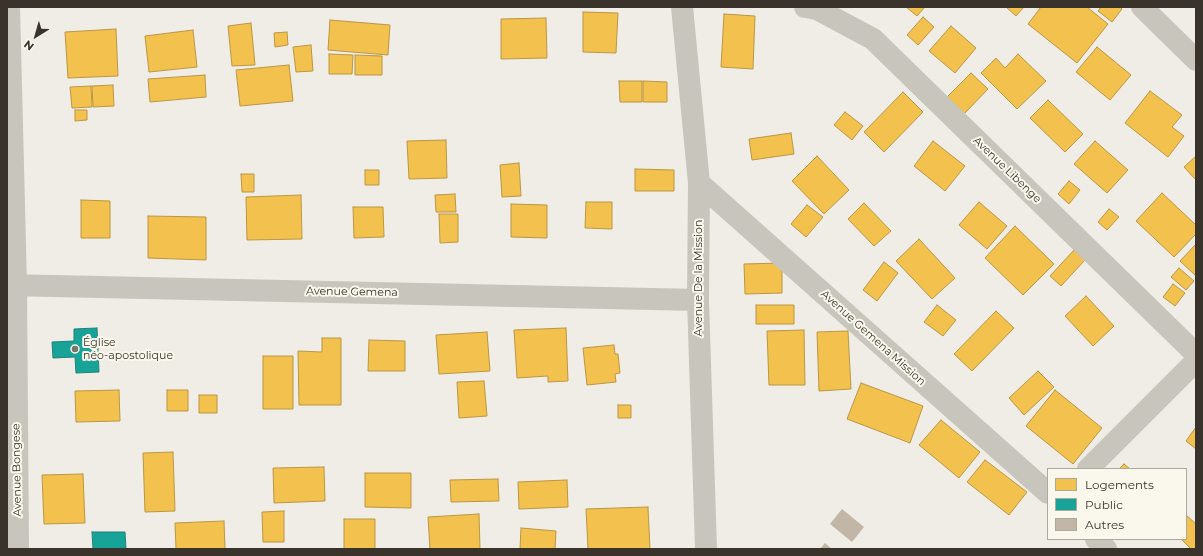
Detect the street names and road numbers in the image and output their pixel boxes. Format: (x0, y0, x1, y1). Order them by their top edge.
street label: Avenue Libenge (970, 134, 1044, 206)
street label: Avenue De la Mission (692, 220, 706, 336)
street label: Avenue Gemena (306, 285, 398, 299)
street label: Avenue Gemena Mission (818, 288, 928, 388)
street label: Avenue Bongese (10, 423, 24, 517)

